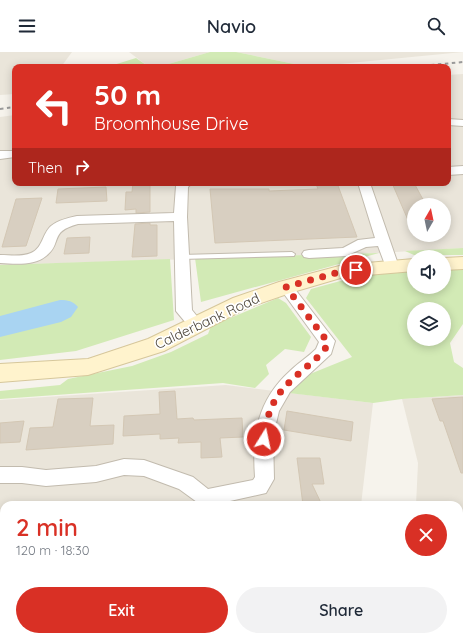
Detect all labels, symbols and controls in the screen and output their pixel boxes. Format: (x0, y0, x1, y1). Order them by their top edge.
icon: menu (16, 15, 38, 37)
text: Navio (207, 15, 256, 38)
icon: search (425, 15, 447, 37)
text: 50 m (94, 77, 161, 112)
icon: left (28, 80, 80, 132)
text: Broomhouse Drive (94, 112, 249, 135)
icon: right (71, 156, 93, 178)
text: Then (28, 158, 63, 177)
north arrow (407, 198, 451, 242)
map controls (407, 198, 451, 346)
button: sound (407, 250, 451, 294)
pin (339, 253, 373, 287)
icon: arrive (345, 259, 367, 281)
street label: Calderbank Road (152, 289, 262, 353)
button: layers (407, 302, 451, 346)
position arrow (243, 418, 285, 460)
text: 2 min (16, 512, 78, 542)
button: close (405, 514, 447, 556)
text: 120 m · 18:30 (16, 542, 90, 558)
button: Exit (16, 587, 228, 633)
button: Share (236, 587, 447, 633)

